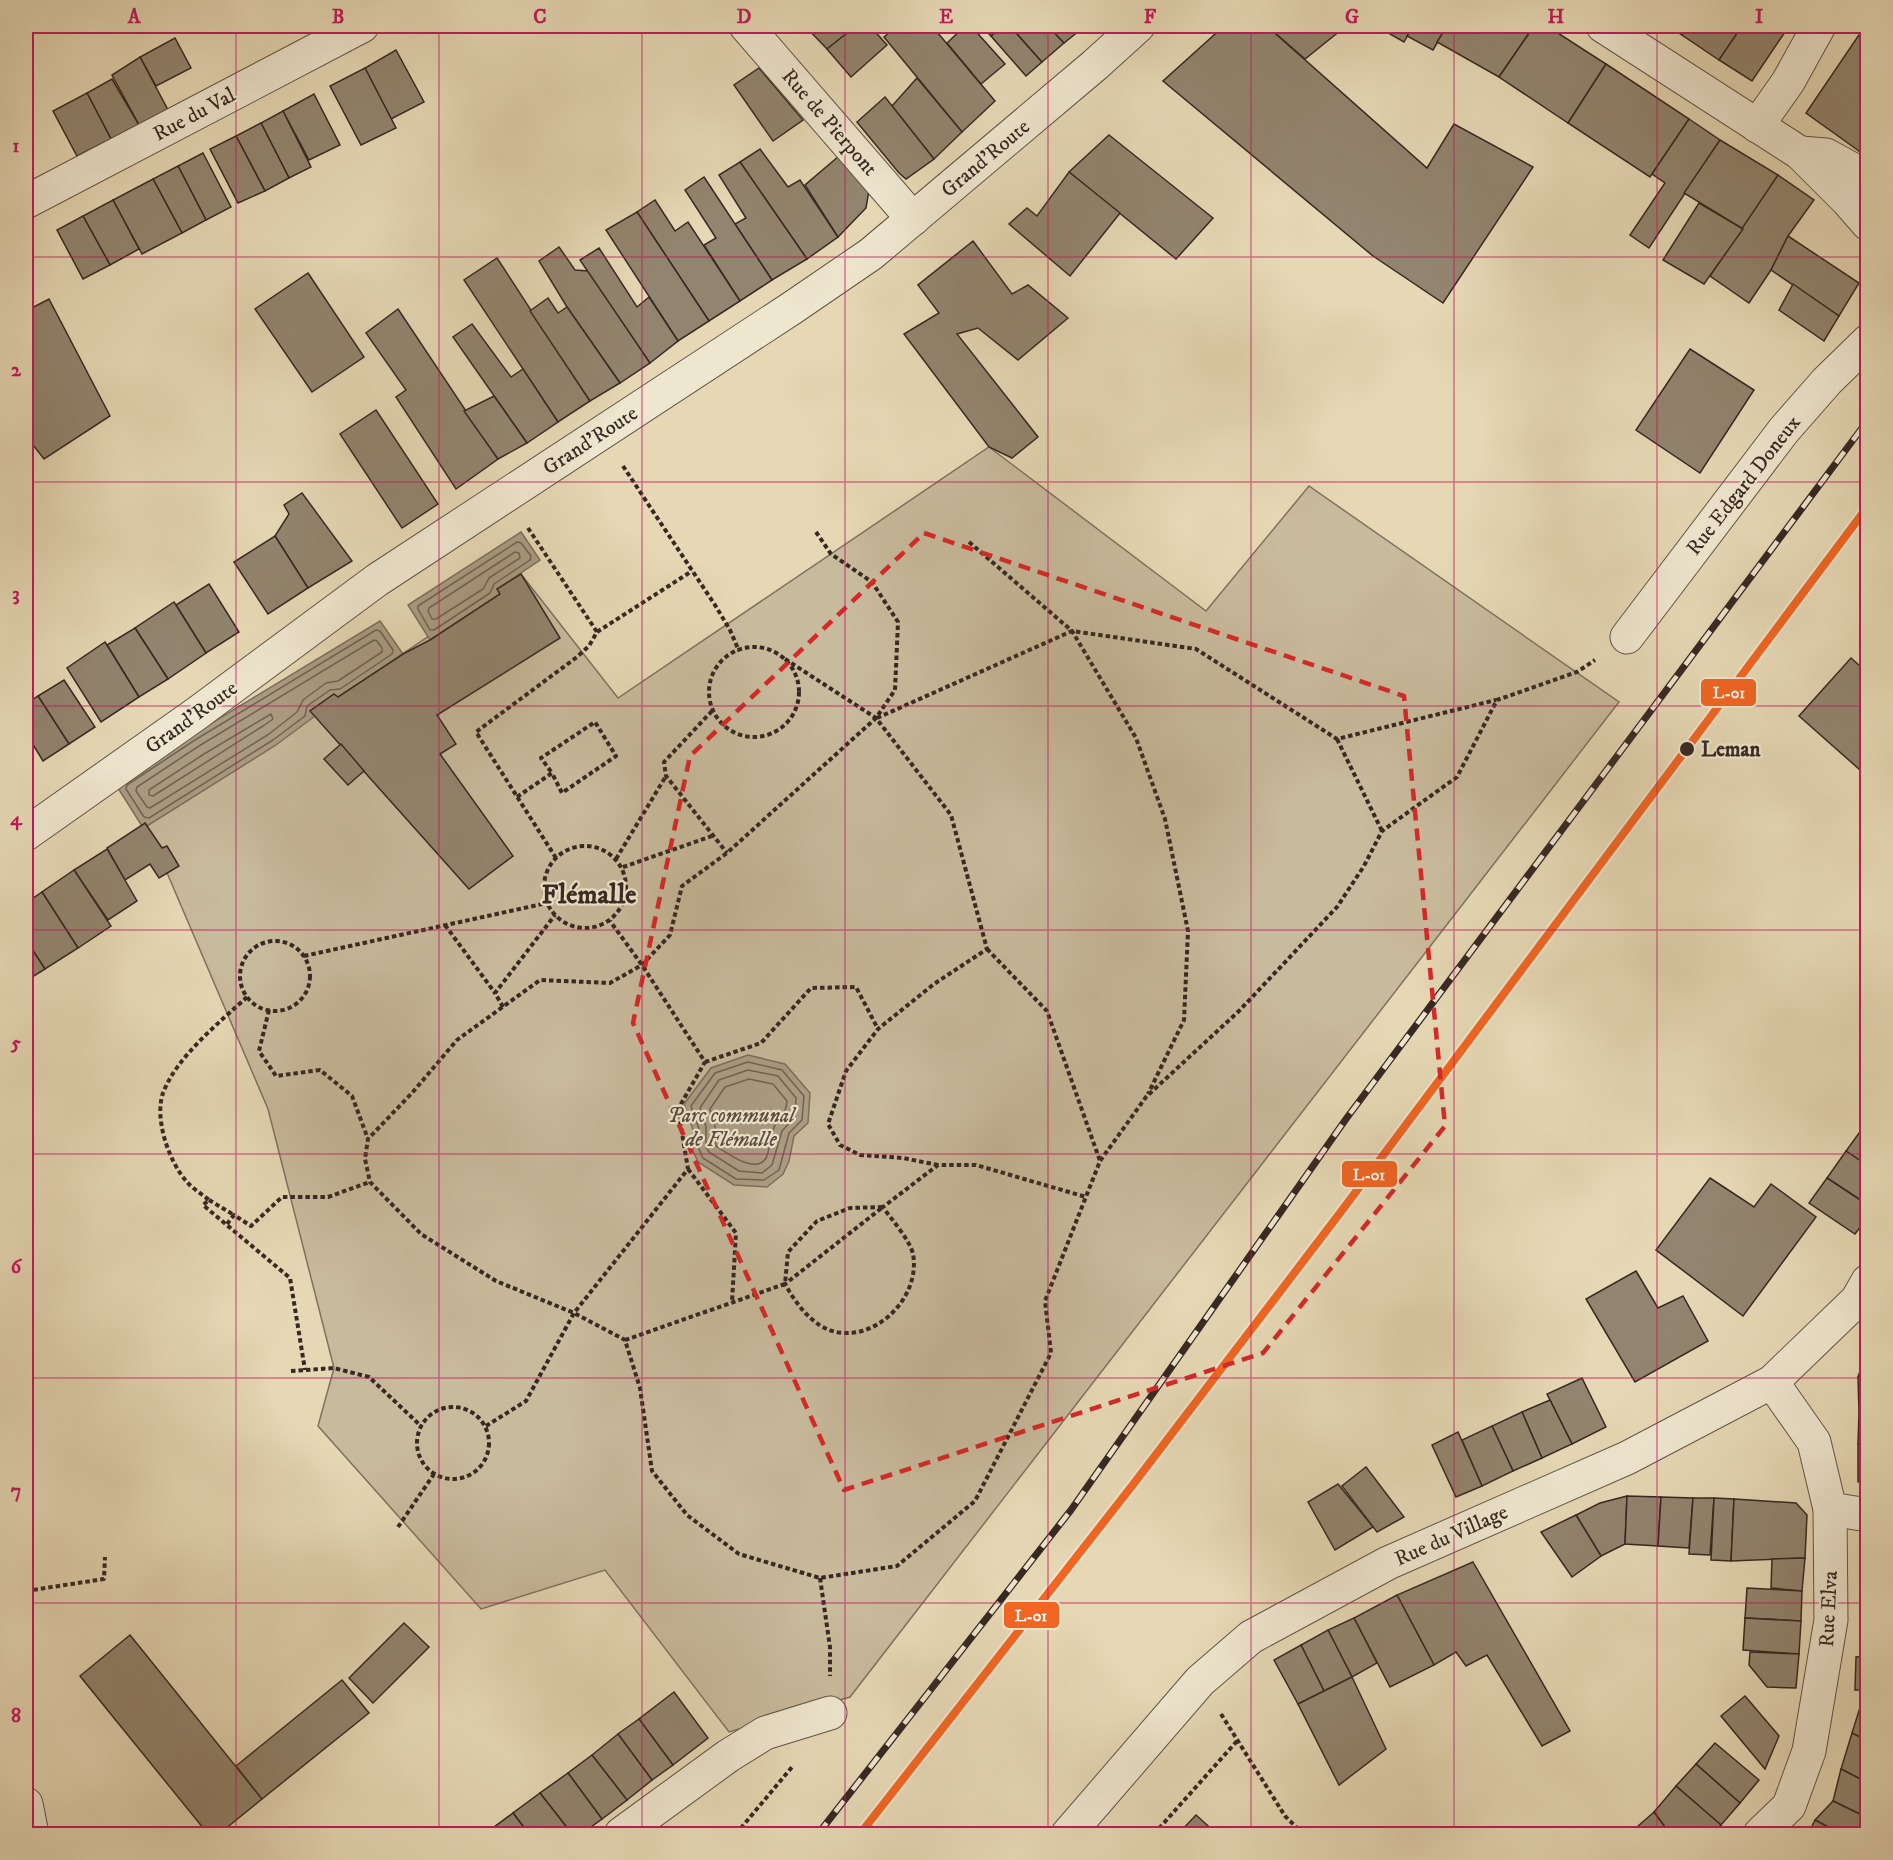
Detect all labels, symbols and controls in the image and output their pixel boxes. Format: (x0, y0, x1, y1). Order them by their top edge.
text: A (127, 5, 142, 30)
text: B (332, 5, 344, 30)
text: C (533, 5, 547, 30)
text: D (737, 5, 752, 30)
text: E (939, 5, 953, 30)
text: F (1144, 5, 1157, 30)
text: G (1345, 5, 1359, 30)
text: H (1548, 5, 1565, 30)
text: I (1755, 5, 1763, 30)
street label: Rue de Pierpont (776, 64, 883, 182)
street label: Rue du Val (149, 82, 241, 147)
street label: Grand'Route (936, 114, 1036, 203)
text: 1 (12, 134, 20, 159)
text: 2 (11, 358, 22, 383)
street label: Grand'Route (538, 400, 643, 481)
street label: Rue Edgard Doneux (1681, 410, 1806, 561)
text: 3 (12, 582, 20, 607)
street label: Grand'Route (140, 675, 243, 760)
line badge: L-01 (1700, 678, 1757, 707)
text: L-01 (1713, 683, 1745, 703)
place label: Leman (1701, 737, 1762, 763)
marker: Leman (1678, 740, 1696, 758)
text: 4 (10, 807, 23, 832)
district label: Flémalle (542, 878, 636, 912)
text: 5 (10, 1031, 21, 1056)
park label: Parc communal de Flémalle (667, 1103, 797, 1153)
line badge: L-01 (1341, 1160, 1398, 1188)
text: L-01 (1353, 1165, 1385, 1185)
text: 6 (11, 1255, 23, 1280)
text: 7 (11, 1479, 21, 1504)
street label: Rue du Village (1391, 1499, 1512, 1572)
street label: Rue Elva (1814, 1570, 1844, 1648)
line badge: L-01 (1003, 1601, 1060, 1629)
text: L-01 (1015, 1606, 1047, 1626)
text: 8 (11, 1704, 21, 1729)

